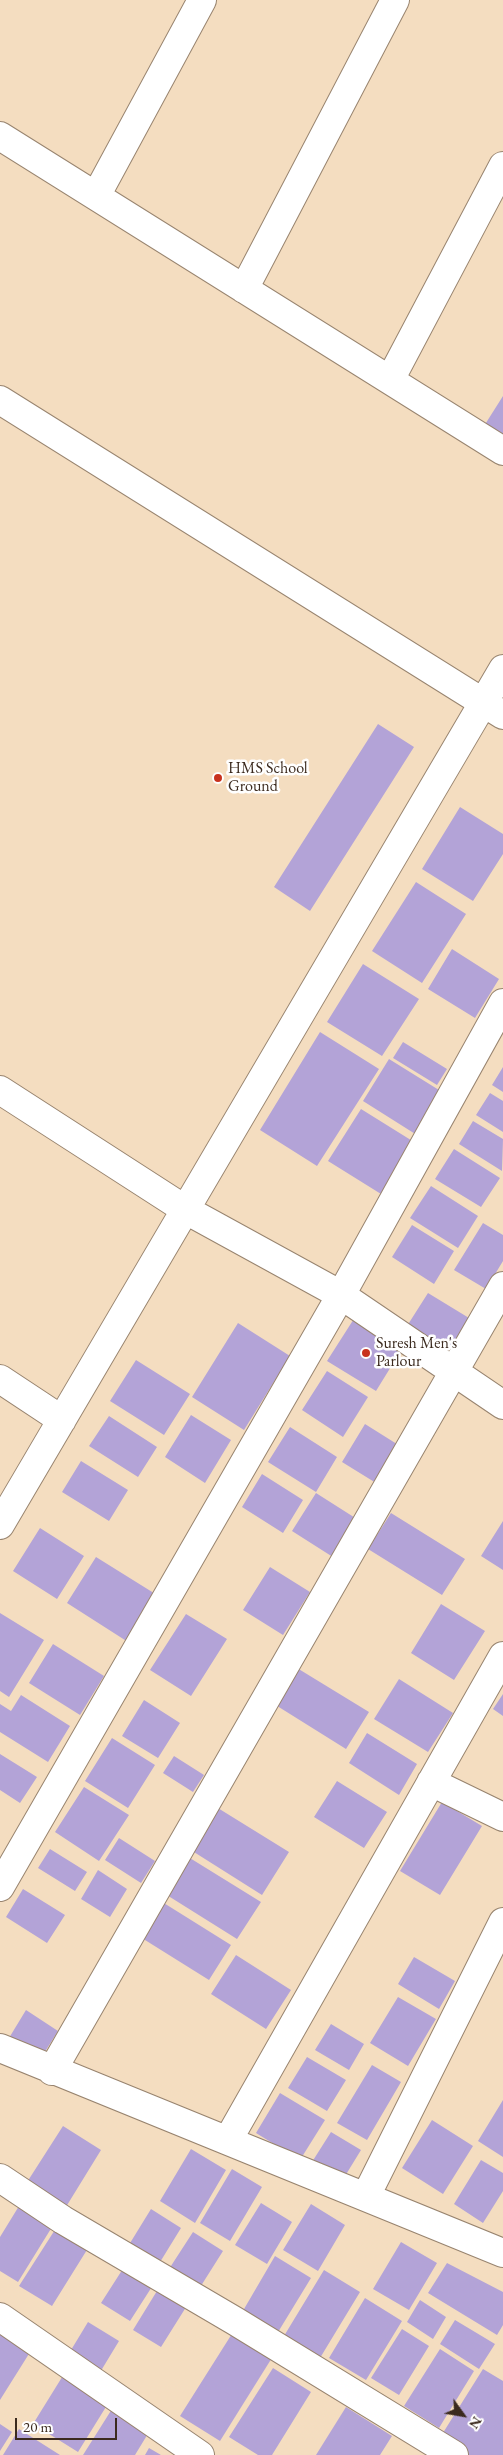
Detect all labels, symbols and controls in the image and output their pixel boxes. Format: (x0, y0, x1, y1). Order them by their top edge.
place label: HMS School Ground (228, 759, 308, 797)
marker: HMS School Ground (212, 772, 224, 784)
place label: Suresh Men's Parlour (376, 1334, 457, 1372)
marker: Suresh Men's Parlour (360, 1347, 372, 1359)
north arrow (438, 2390, 488, 2440)
scale bar (18, 2408, 120, 2440)
text: N (465, 2413, 486, 2433)
text: 20 m (23, 2417, 52, 2436)

